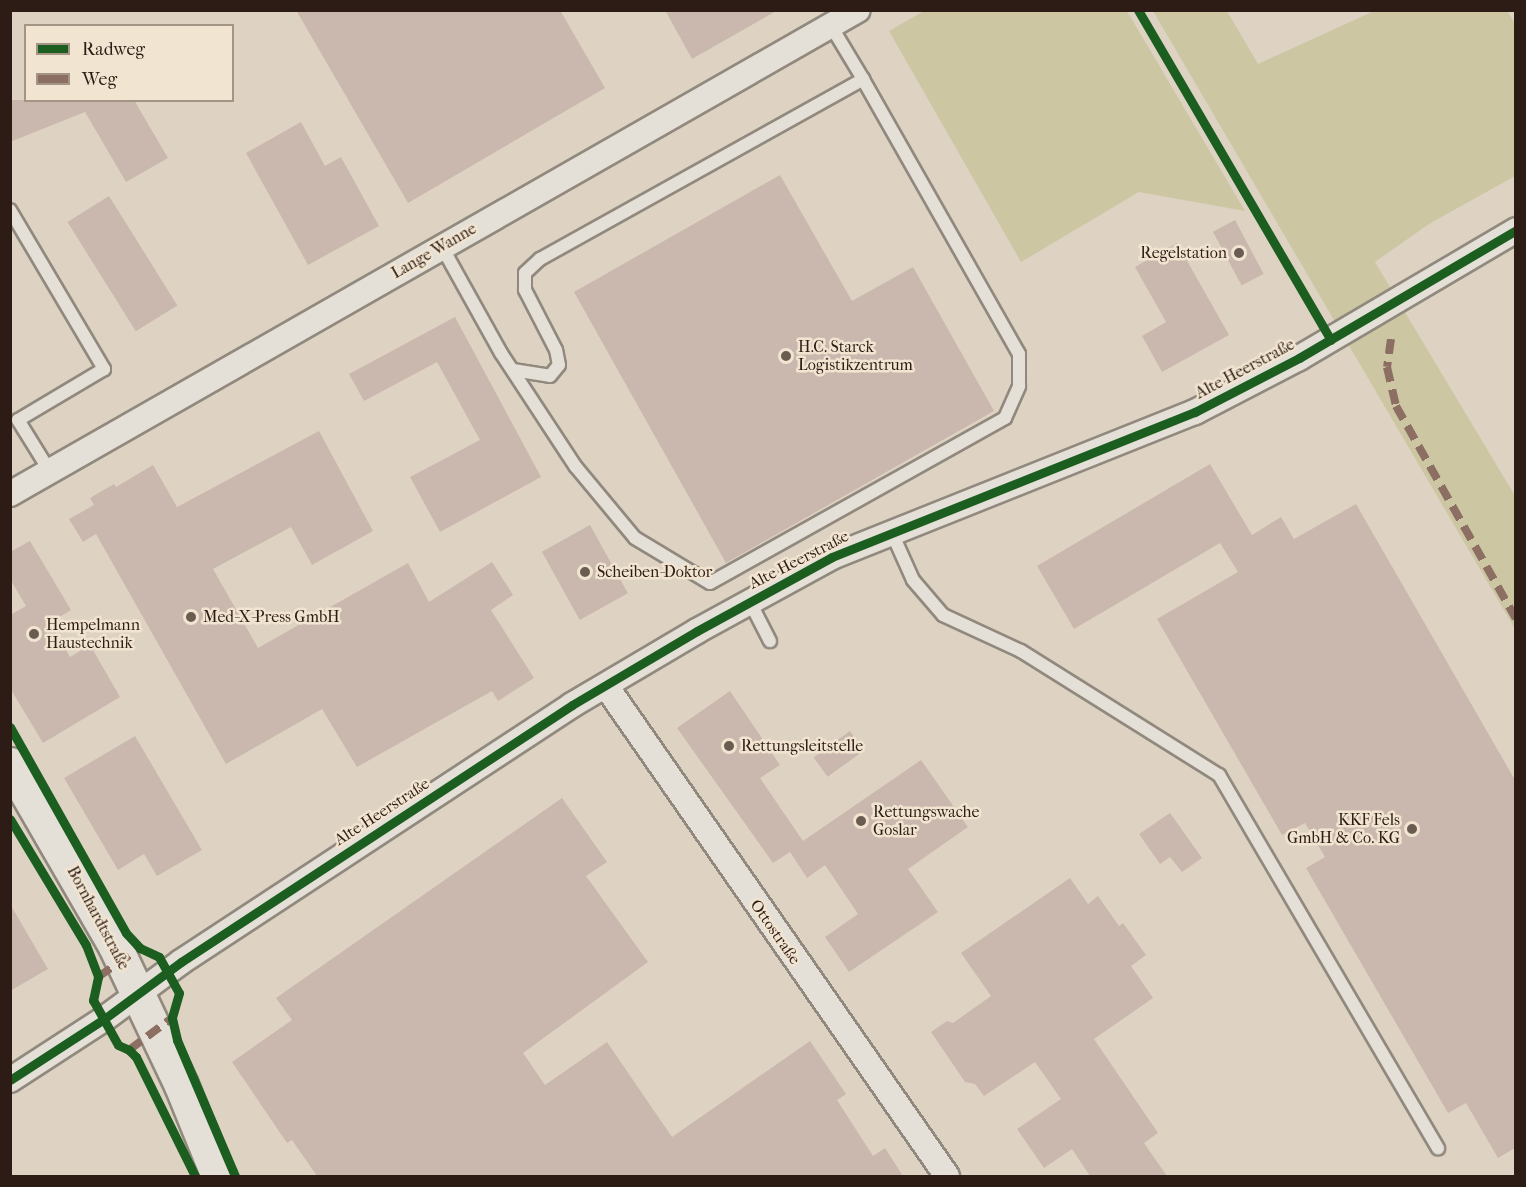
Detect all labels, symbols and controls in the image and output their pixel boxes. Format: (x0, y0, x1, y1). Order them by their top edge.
legend (24, 24, 234, 102)
text: Radweg (82, 39, 145, 60)
text: Weg (82, 69, 117, 90)
street label: Lange Wanne (388, 219, 480, 283)
place label: Regelstation (1140, 243, 1227, 263)
marker: Regelstation (1232, 246, 1246, 260)
street label: Alte Heerstraße (1192, 335, 1298, 403)
place label: H.C. Starck Logistikzentrum (798, 337, 913, 375)
marker: H.C. Starck Logistikzentrum (779, 349, 793, 363)
street label: Alte Heerstraße (746, 527, 852, 593)
place label: Scheiben-Doktor (597, 562, 712, 582)
marker: Scheiben-Doktor (578, 565, 592, 579)
place label: Med-X-Press GmbH (203, 607, 340, 627)
marker: Med-X-Press GmbH (184, 610, 198, 624)
place label: Hempelmann Haustechnik (46, 615, 140, 653)
marker: Hempelmann Haustechnik (27, 627, 41, 641)
place label: Rettungsleitstelle (741, 736, 863, 756)
marker: Rettungsleitstelle (722, 739, 736, 753)
street label: Alte Heerstraße (331, 774, 433, 850)
place label: Rettungswache Goslar (873, 802, 979, 840)
place label: KKF Fels GmbH & Co. KG (1287, 810, 1400, 848)
marker: Rettungswache Goslar (854, 814, 868, 828)
marker: KKF Fels GmbH & Co. KG (1405, 822, 1419, 836)
street label: Bornhardtstraße (63, 863, 133, 973)
street label: Ottostraße (746, 896, 804, 968)

